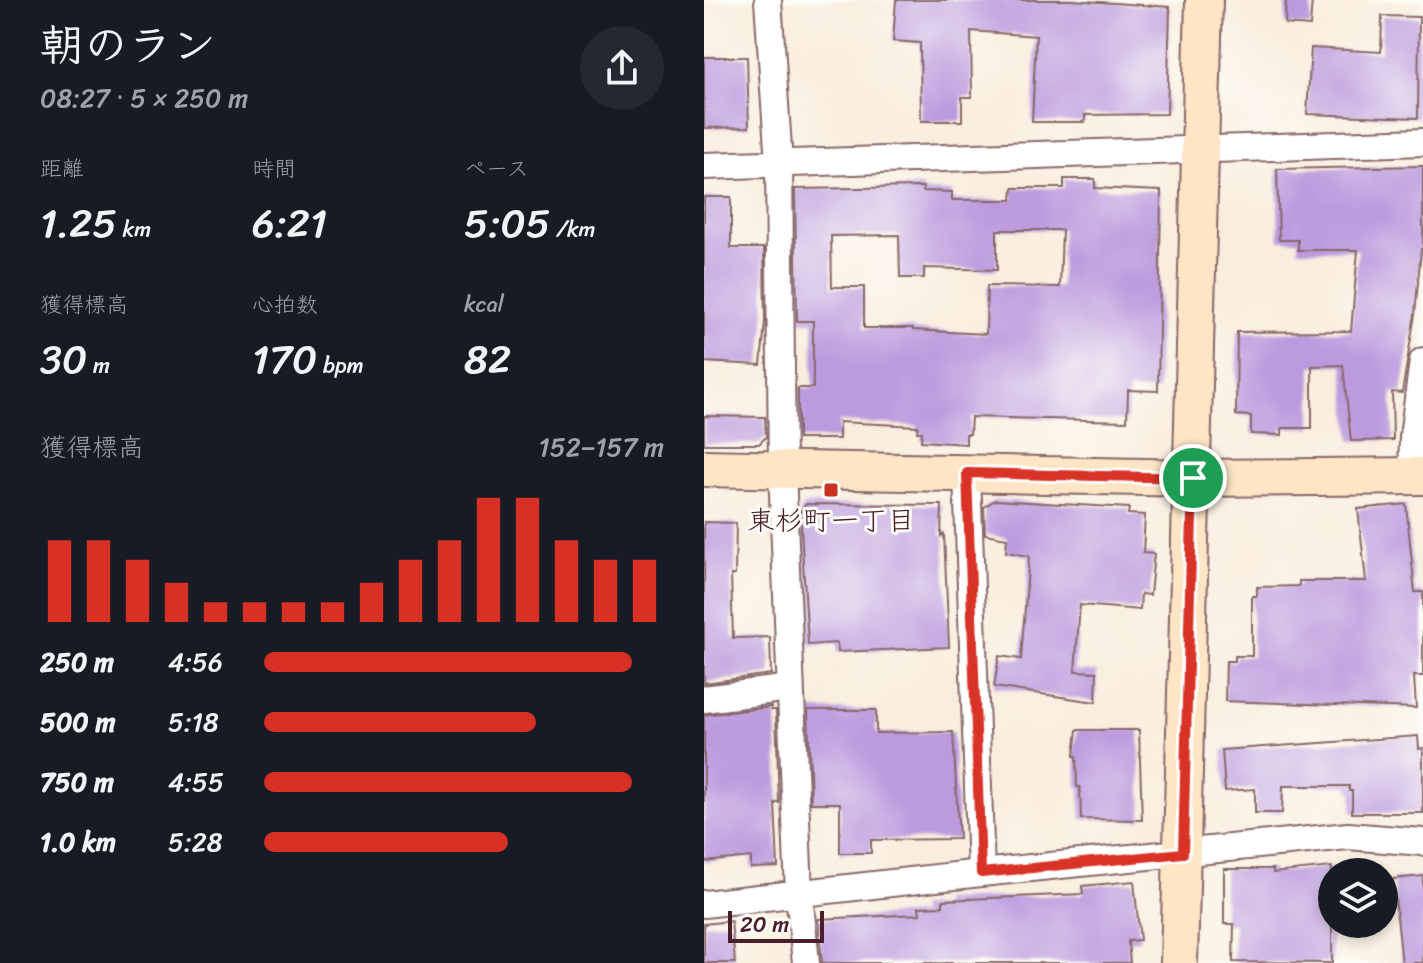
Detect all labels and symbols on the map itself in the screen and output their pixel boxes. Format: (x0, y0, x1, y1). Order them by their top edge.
pin (1159, 444, 1227, 512)
marker: 東杉町一丁目 (822, 481, 840, 499)
place label: 東杉町一丁目 (747, 496, 915, 545)
scale bar (728, 907, 824, 943)

